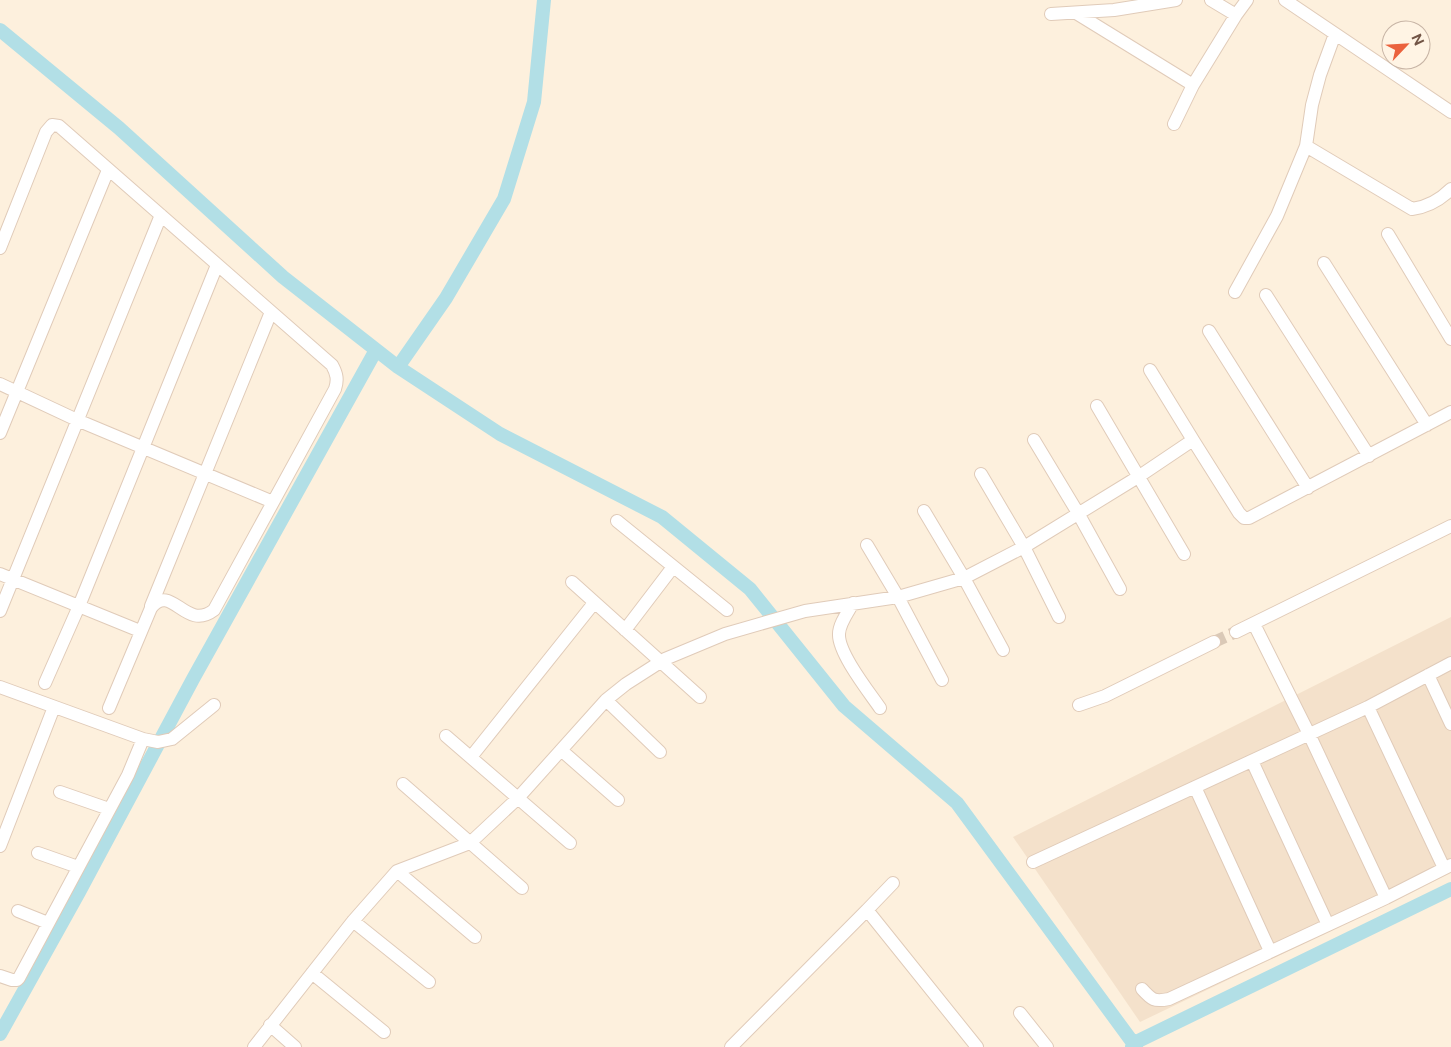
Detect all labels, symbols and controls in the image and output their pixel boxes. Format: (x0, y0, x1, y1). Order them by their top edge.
north arrow (1381, 20, 1431, 70)
text: N (1408, 31, 1427, 48)

